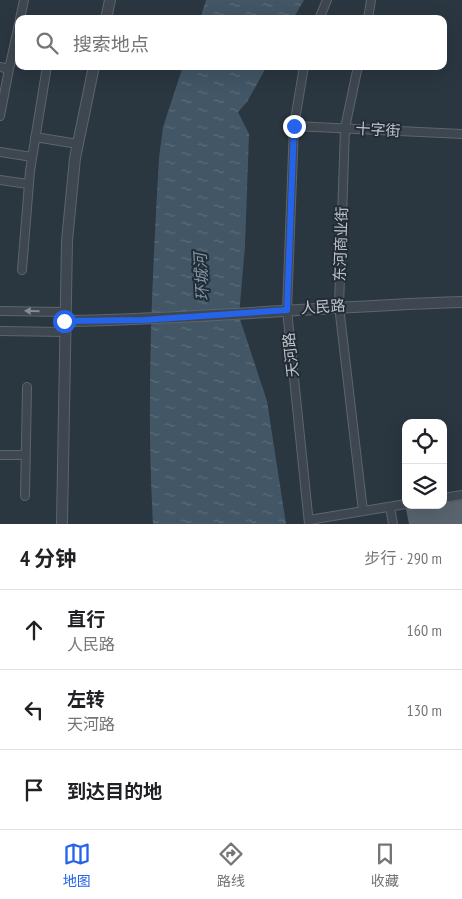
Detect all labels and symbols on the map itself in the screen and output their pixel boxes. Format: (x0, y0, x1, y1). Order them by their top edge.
route end (283, 115, 306, 138)
street label: 十字街 (355, 119, 401, 140)
street label: 东河商业街 (330, 206, 351, 282)
water label: 环城河 (190, 250, 212, 301)
street label: 人民路 (300, 295, 346, 318)
one-way arrow (24, 307, 40, 315)
route start (53, 310, 76, 333)
street label: 天河路 (279, 332, 302, 378)

